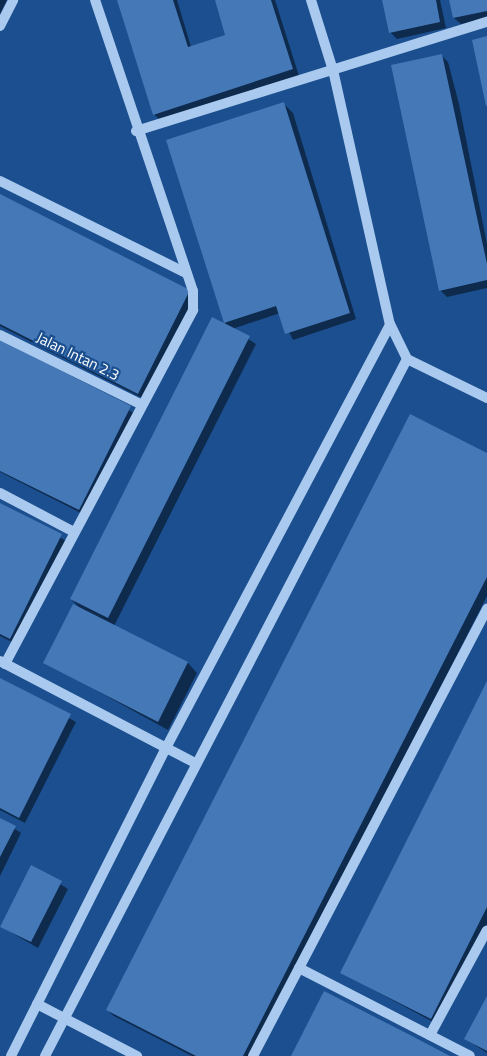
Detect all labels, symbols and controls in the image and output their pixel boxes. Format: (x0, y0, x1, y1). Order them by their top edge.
street label: Jalan Intan 2.3 (34, 328, 122, 384)

